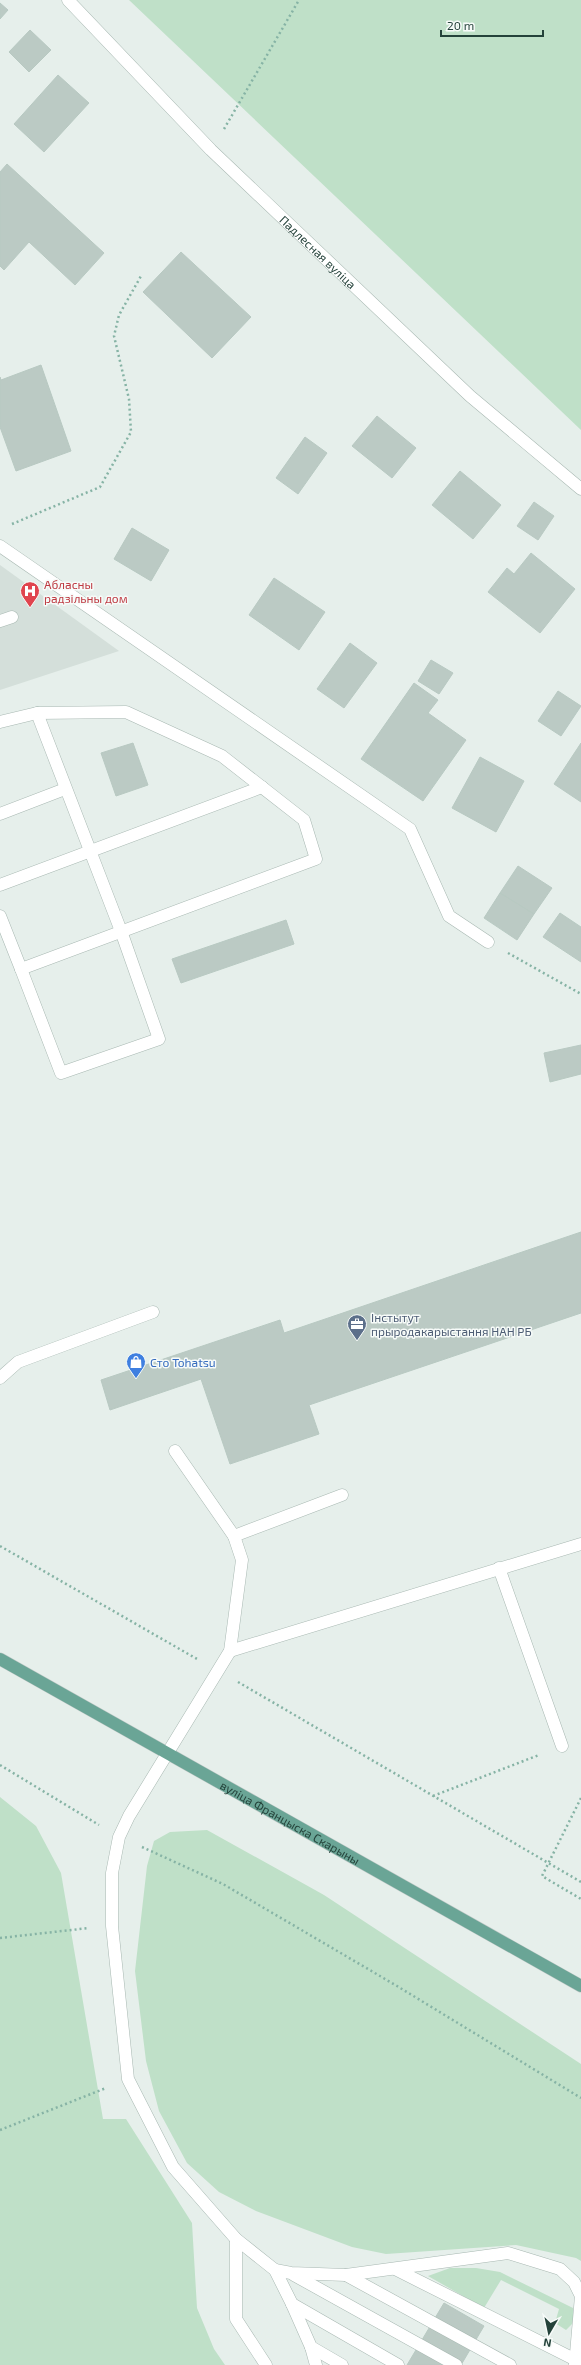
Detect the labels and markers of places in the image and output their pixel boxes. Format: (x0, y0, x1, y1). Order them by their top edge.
place label: Абласны радзільны дом (44, 577, 128, 605)
hospital icon: Абласны радзільны дом (19, 580, 41, 608)
place label: Інстытут прыродакарыстання НАН РБ (371, 1310, 532, 1338)
office icon: Інстытут прыродакарыстання НАН РБ (346, 1313, 368, 1341)
shop icon: Сто Tohatsu (125, 1351, 147, 1379)
place label: Сто Tohatsu (150, 1355, 216, 1369)

